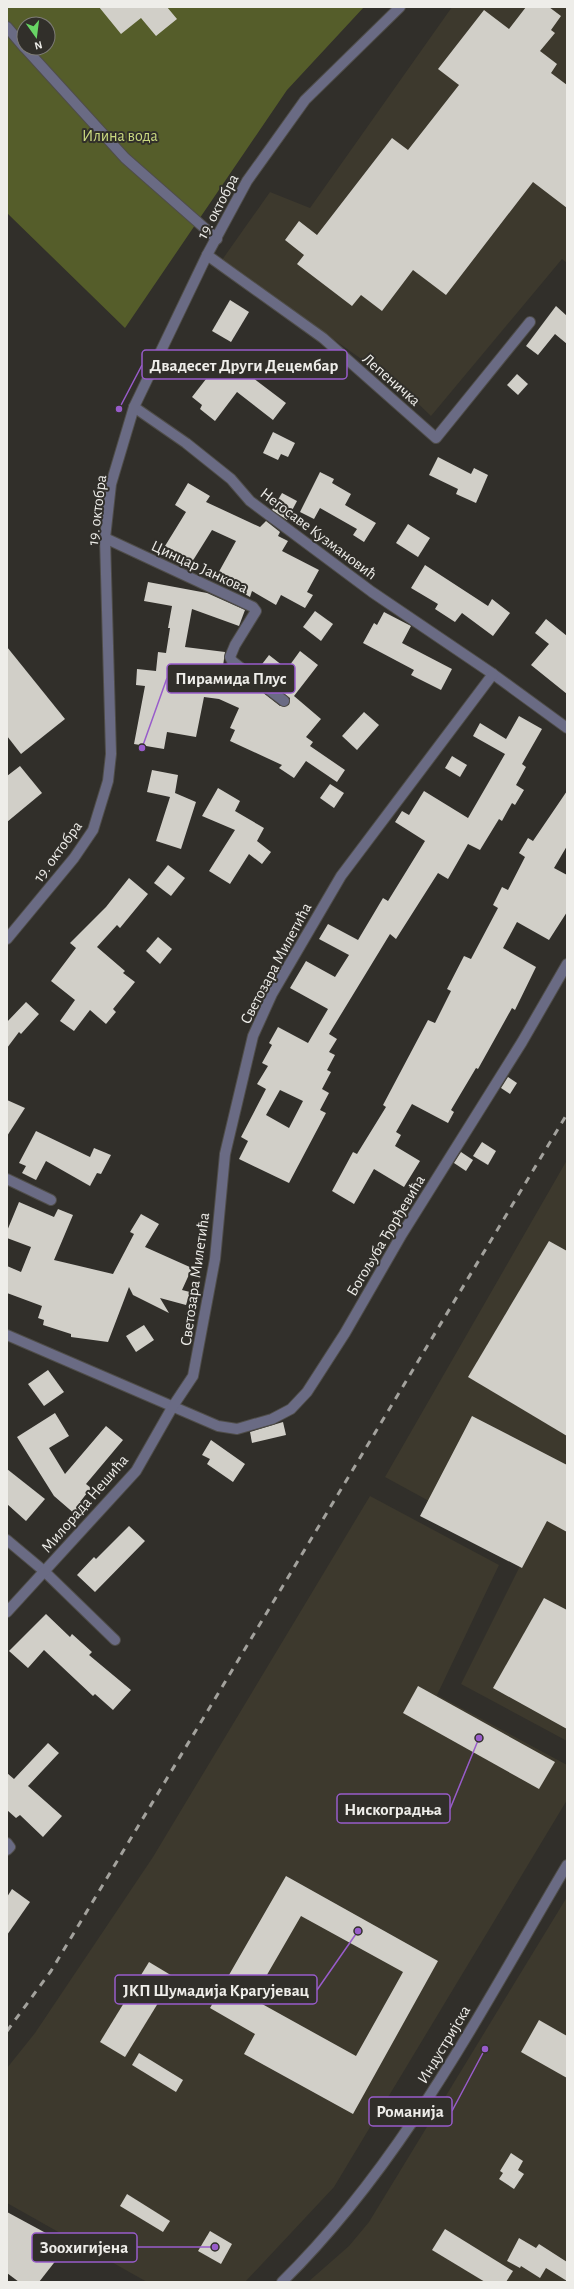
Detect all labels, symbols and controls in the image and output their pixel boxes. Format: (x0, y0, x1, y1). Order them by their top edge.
north arrow (16, 16, 56, 56)
text: N (33, 39, 43, 51)
park label: Илина вода (82, 128, 158, 144)
street label: 19. октобра (194, 171, 242, 242)
callout: Двадесет Други Децембар (142, 350, 347, 379)
street label: Лепеничка (359, 351, 423, 409)
text: Двадесет Други Децембар (150, 357, 339, 375)
street label: 19. октобра (85, 474, 109, 546)
street label: Негосаве Кузмановић (257, 485, 380, 584)
street label: Цинцар Јанкова (149, 538, 250, 596)
callout: Пирамида Плус (167, 664, 295, 693)
text: Пирамида Плус (175, 670, 287, 688)
street label: 19. октобра (30, 818, 85, 885)
street label: Светозара Милетића (237, 900, 315, 1027)
street label: Богољуба Ђорђевића (344, 1172, 429, 1299)
street label: Светозара Милетића (178, 1211, 212, 1347)
street label: Милорада Нешића (38, 1452, 131, 1556)
callout: Нискоградња (337, 1794, 450, 1823)
text: Нискоградња (344, 1801, 442, 1818)
callout: ЈКП Шумадија Крагујевац (115, 1975, 317, 2004)
text: ЈКП Шумадија Крагујевац (123, 1982, 310, 2000)
street label: Индустријска (414, 2003, 474, 2087)
callout: Романија (369, 2097, 452, 2126)
text: Романија (376, 2103, 444, 2121)
callout: Зоохигијена (32, 2233, 137, 2262)
text: Зоохигијена (40, 2239, 128, 2257)

